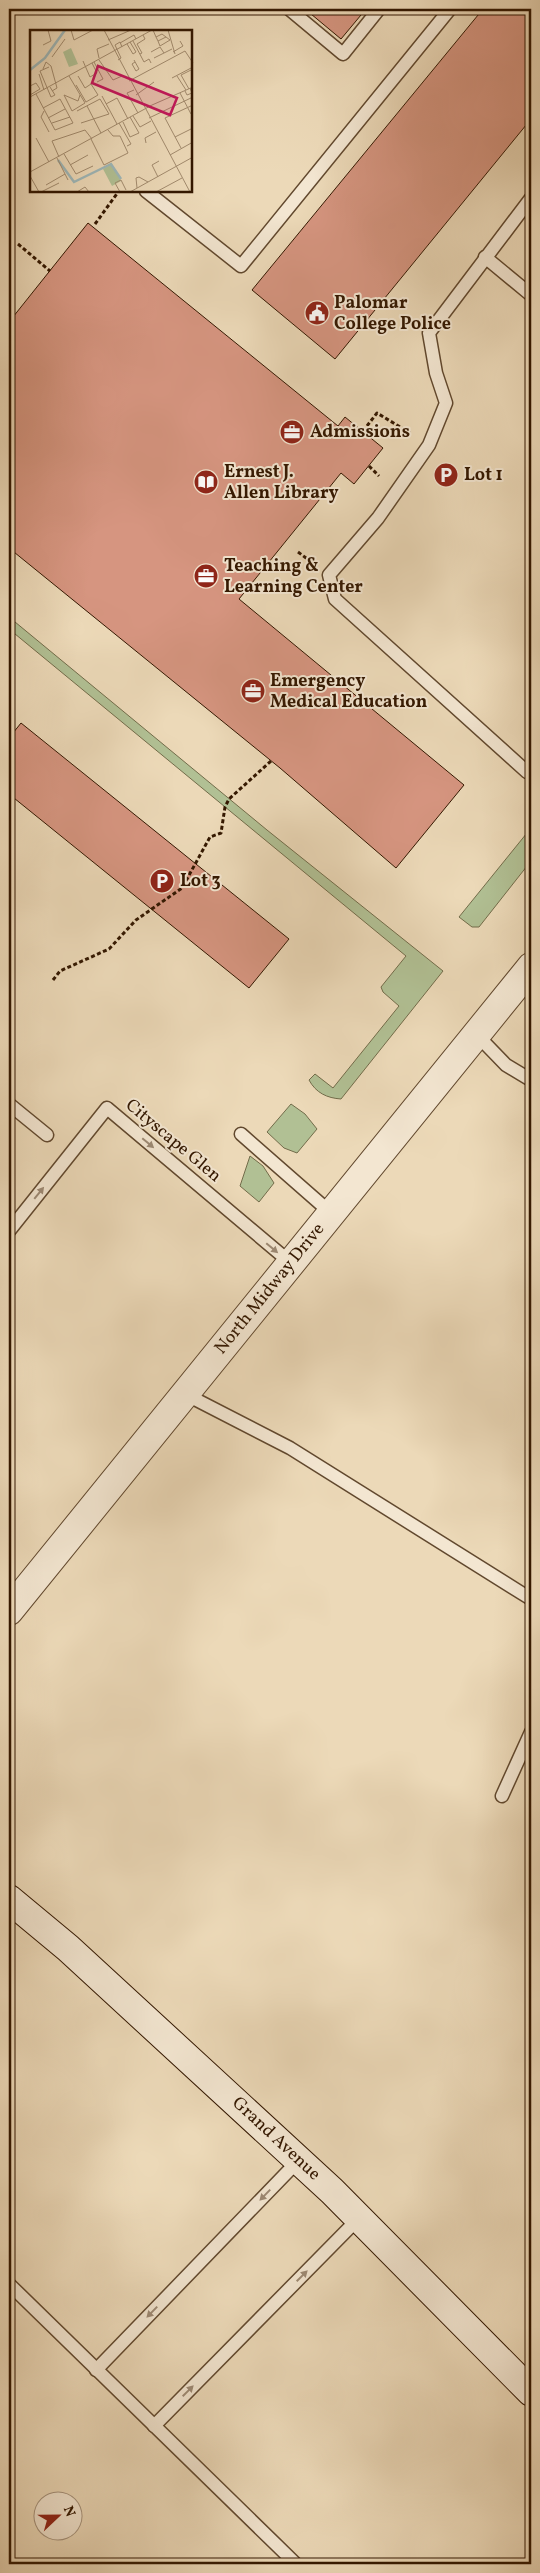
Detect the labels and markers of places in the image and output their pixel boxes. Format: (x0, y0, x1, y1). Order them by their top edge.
place label: Palomar College Police (334, 291, 451, 337)
public building icon: Palomar College Police (304, 300, 330, 326)
office icon: Admissions (279, 419, 305, 445)
place label: Admissions (310, 420, 410, 445)
place label: Ernest J. Allen Library (224, 460, 339, 506)
parking icon: Lot 1 (433, 462, 459, 488)
place label: Lot 1 (464, 463, 503, 488)
library icon: Ernest J. Allen Library (193, 469, 219, 495)
place label: Teaching & Learning Center (224, 554, 363, 600)
office icon: Teaching & Learning Center (193, 563, 219, 589)
place label: Emergency Medical Education (270, 669, 427, 715)
office icon: Emergency Medical Education (240, 678, 266, 704)
parking icon: Lot 3 (149, 868, 175, 894)
place label: Lot 3 (180, 869, 221, 894)

